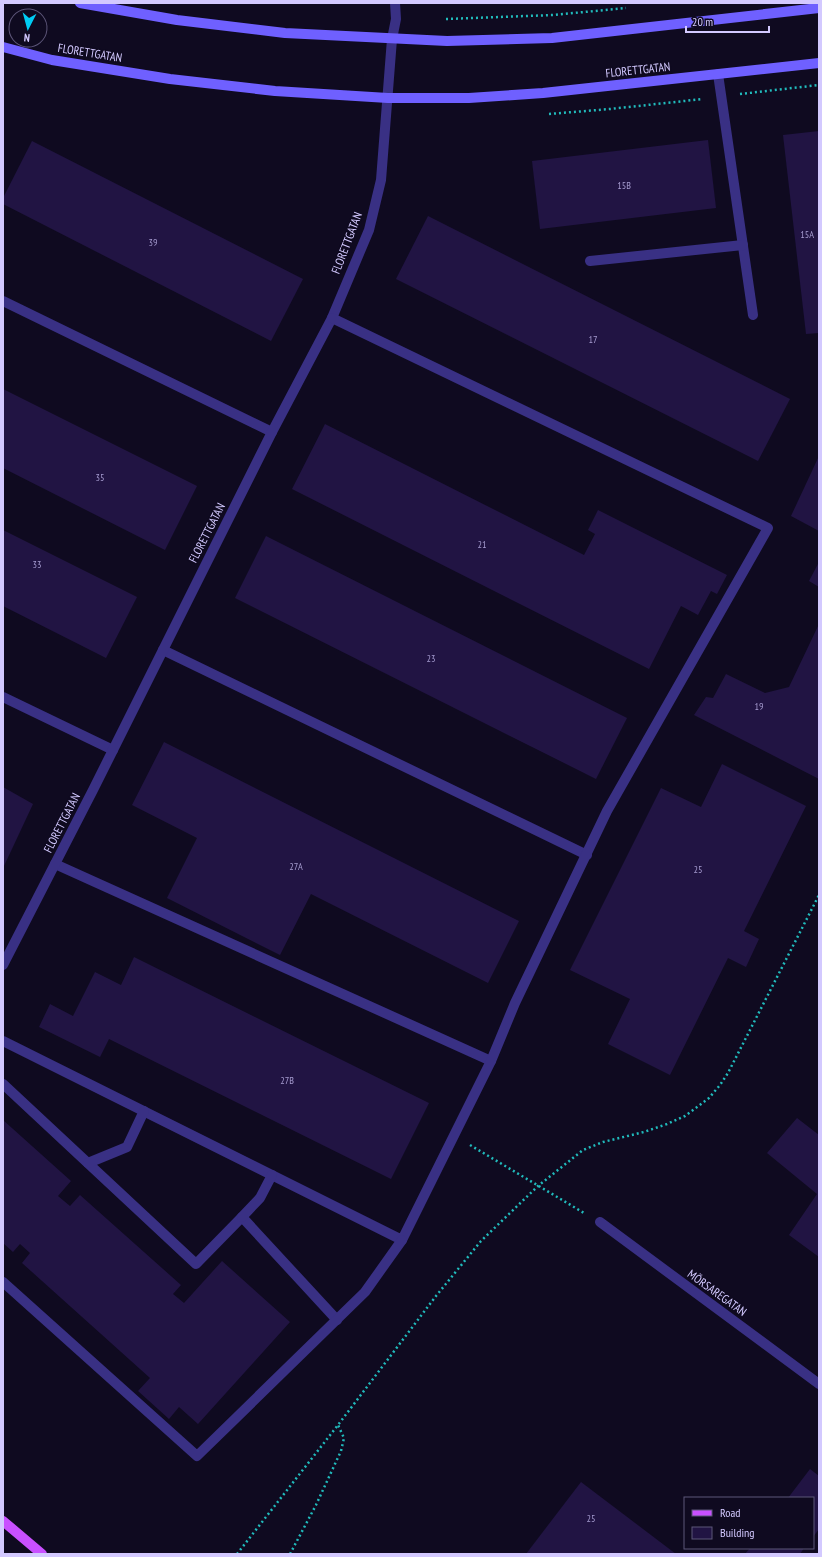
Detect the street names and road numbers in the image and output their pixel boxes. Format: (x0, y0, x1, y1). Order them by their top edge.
street label: FLORETTGATAN (57, 40, 123, 65)
street label: FLORETTGATAN (605, 59, 671, 80)
street label: FLORETTGATAN (328, 210, 365, 276)
street label: FLORETTGATAN (185, 500, 228, 565)
street label: FLORETTGATAN (40, 790, 83, 855)
street label: MÖRSAREGATAN (685, 1266, 750, 1319)

